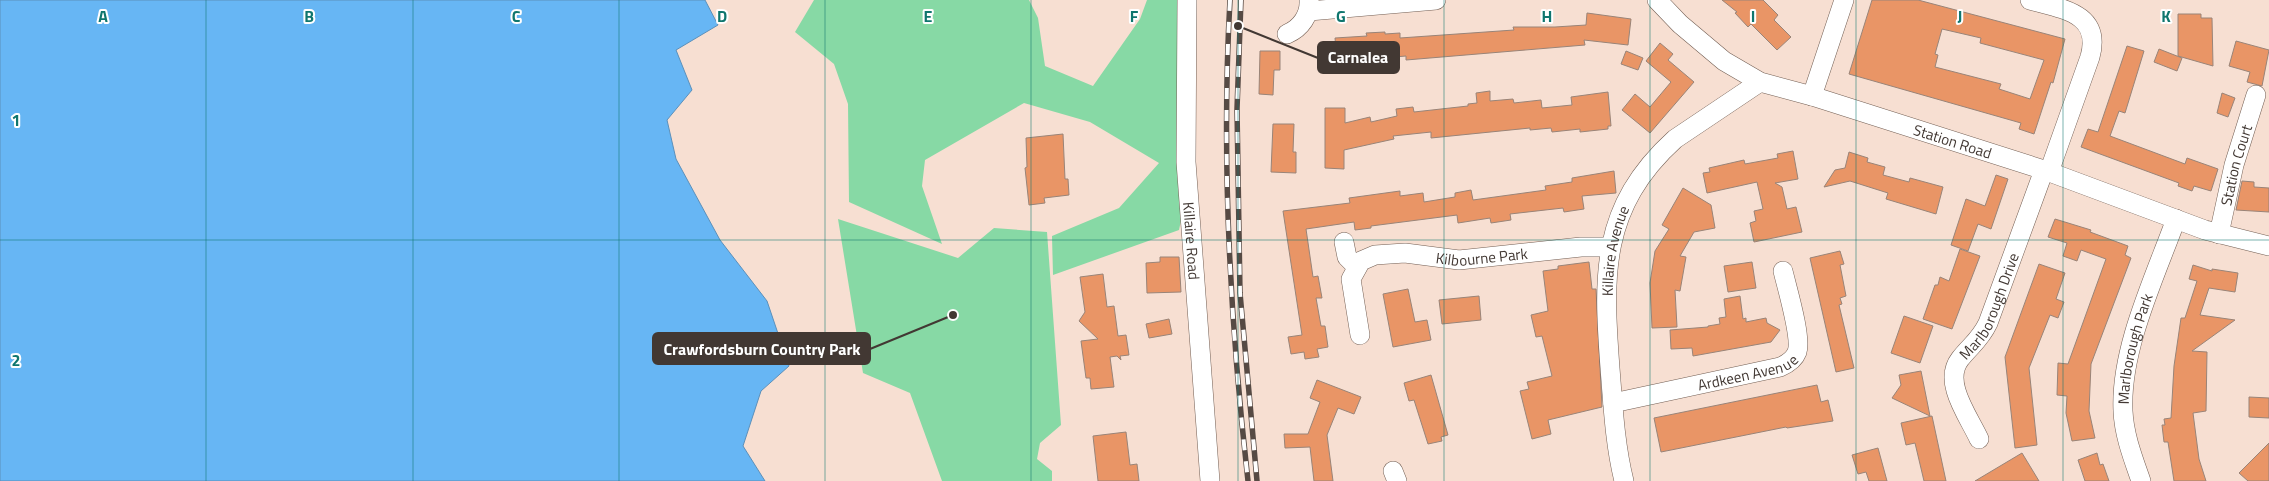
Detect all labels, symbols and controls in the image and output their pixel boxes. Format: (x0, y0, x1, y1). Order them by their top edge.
text: A (98, 4, 108, 28)
text: B (304, 4, 314, 28)
text: C (512, 4, 521, 28)
text: D (717, 4, 727, 28)
text: E (924, 4, 933, 28)
text: F (1130, 4, 1139, 28)
text: G (1336, 4, 1346, 28)
text: H (1542, 4, 1552, 28)
text: I (1751, 4, 1755, 28)
text: J (1958, 4, 1962, 28)
text: K (2161, 4, 2171, 28)
callout: Carnalea (1318, 42, 1399, 73)
text: Carnalea (1328, 45, 1388, 69)
text: 1 (12, 108, 20, 132)
street label: Station Road (1911, 118, 1995, 164)
street label: Station Court (2214, 121, 2258, 208)
street label: Killaire Road (1178, 201, 1206, 281)
street label: Killaire Avenue (1595, 202, 1635, 296)
street label: Kilbourne Park (1435, 241, 1529, 271)
street label: Marlborough Drive (1953, 249, 2024, 365)
street label: Marlborough Park (2111, 290, 2158, 405)
callout: Crawfordsburn Country Park (653, 333, 870, 364)
text: Crawfordsburn Country Park (663, 337, 861, 361)
text: 2 (12, 348, 20, 372)
street label: Ardkeen Avenue (1695, 349, 1803, 396)

